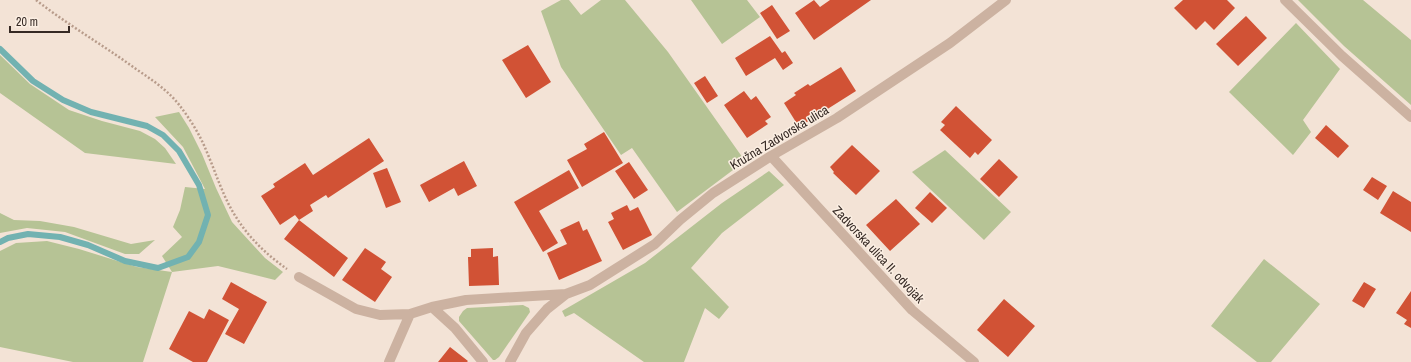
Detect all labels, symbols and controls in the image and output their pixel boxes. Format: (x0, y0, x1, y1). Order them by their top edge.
scale bar (10, 8, 69, 34)
text: 20 m (16, 14, 38, 30)
street label: Kružna Zadvorska ulica (727, 101, 832, 174)
street label: Zadvorska ulica II. odvojak (829, 202, 929, 307)

